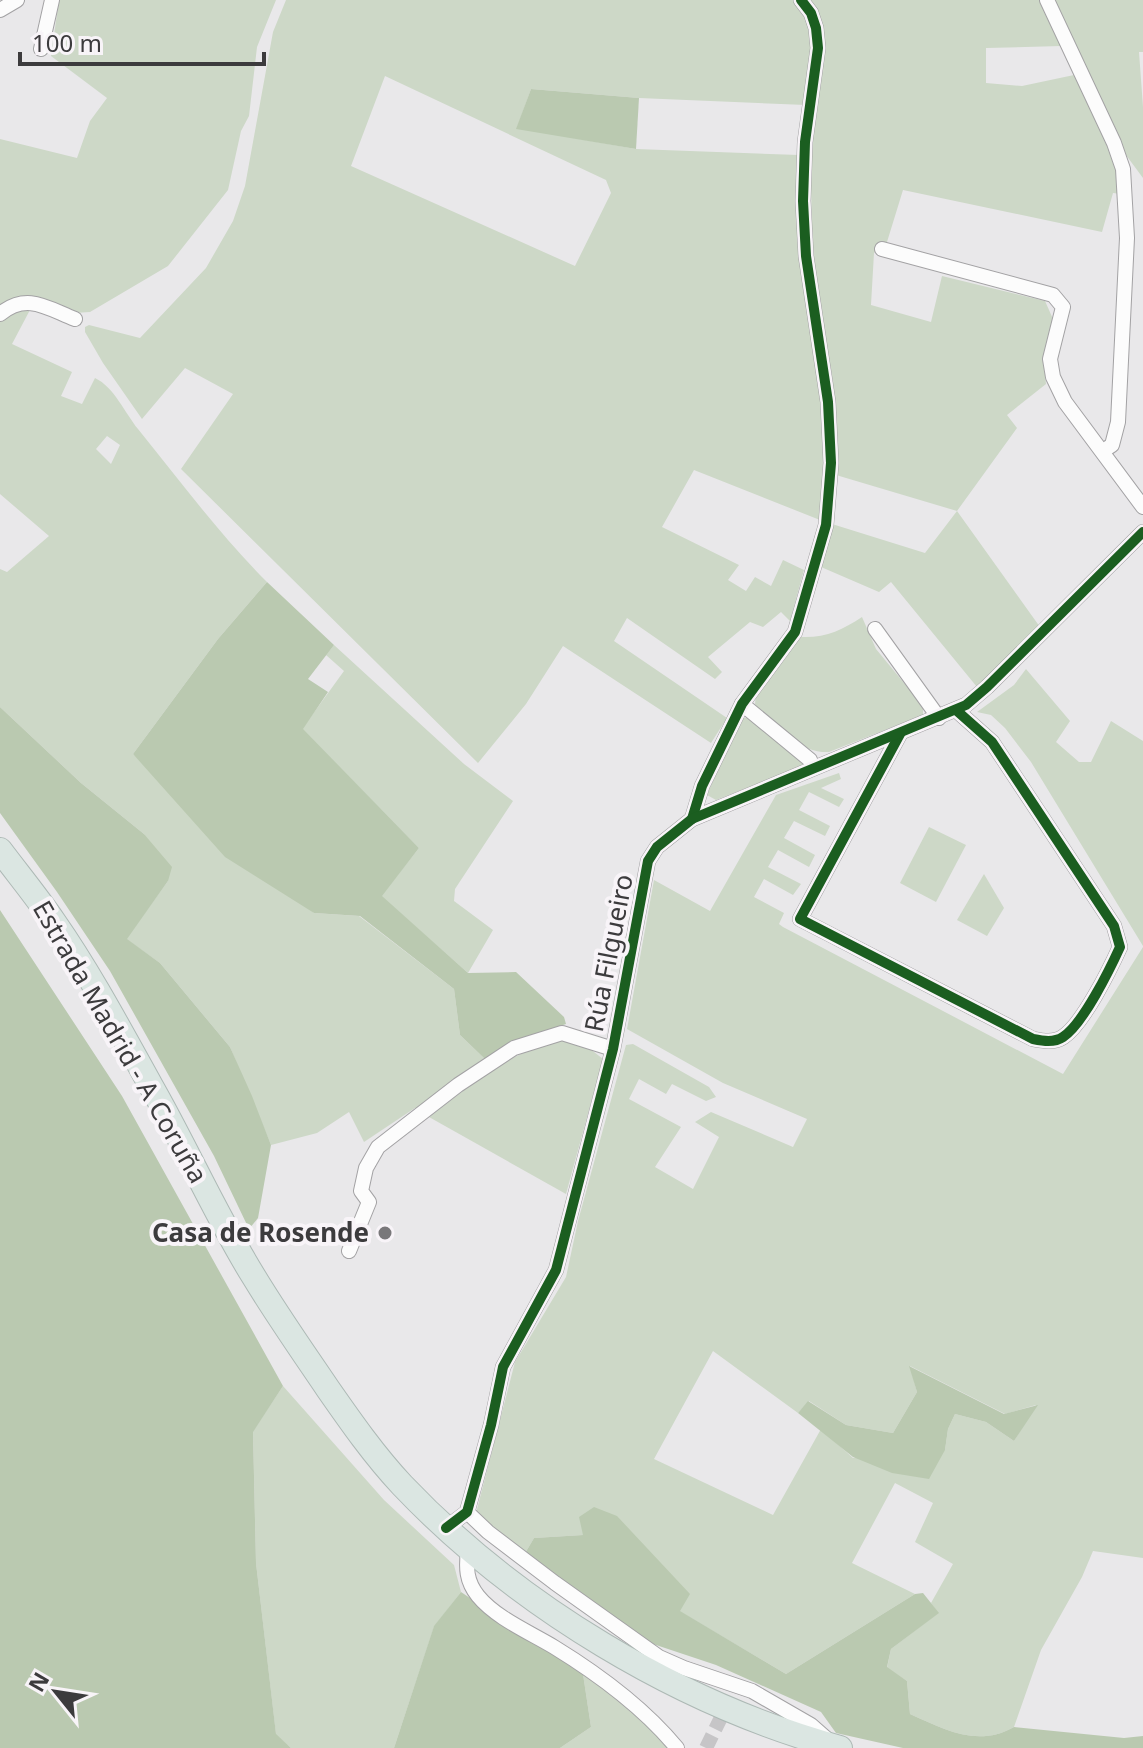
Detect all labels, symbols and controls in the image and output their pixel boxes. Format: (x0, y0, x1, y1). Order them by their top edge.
scale bar (20, 16, 264, 66)
text: 100 m (32, 26, 102, 59)
street label: Rúa Filgueiro (575, 871, 641, 1035)
street label: Estrada Madrid - A Coruña (25, 894, 217, 1189)
place label: Casa de Rosende (152, 1214, 369, 1250)
marker: Casa de Rosende (376, 1224, 394, 1242)
north arrow (16, 1652, 96, 1732)
text: N (20, 1666, 55, 1697)

